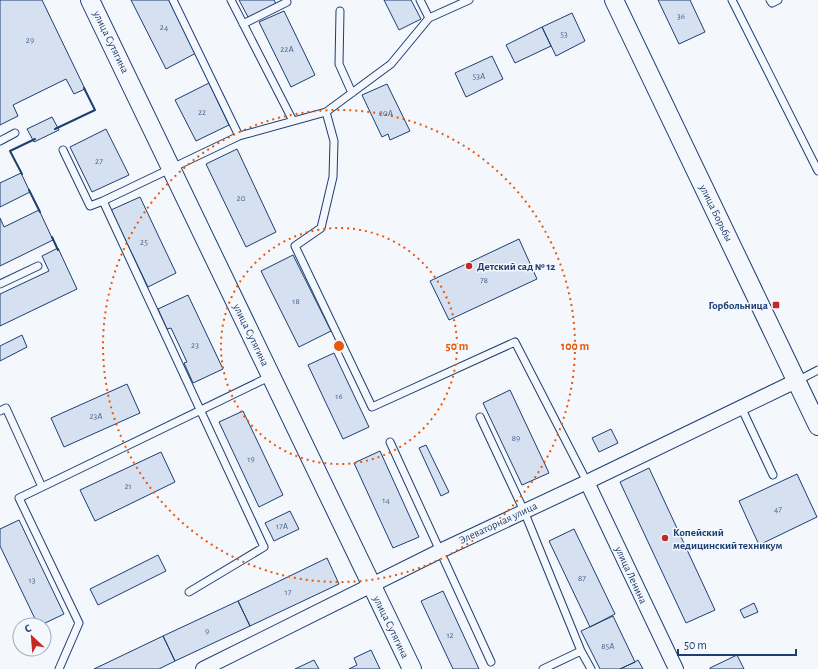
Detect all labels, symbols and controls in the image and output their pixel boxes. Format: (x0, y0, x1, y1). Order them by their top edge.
street label: улица Сутягина (91, 8, 131, 75)
house number: 36 (677, 12, 685, 21)
house number: 24 (160, 23, 169, 32)
house number: 53 (560, 30, 568, 39)
house number: 29 (26, 36, 34, 45)
house number: 22А (280, 45, 294, 54)
house number: 53А (473, 72, 486, 81)
house number: 22 (198, 108, 206, 117)
house number: 20А (379, 109, 394, 118)
house number: 27 (95, 157, 103, 166)
street label: улица Борьбы (697, 182, 735, 243)
house number: 20 (237, 194, 246, 203)
house number: 25 (140, 238, 148, 247)
marker: Детский сад № 12 (464, 261, 474, 271)
place label: Детский сад № 12 (477, 261, 556, 272)
house number: 78 (480, 276, 488, 285)
house number: 18 (292, 297, 300, 306)
place label: Горбольница (708, 300, 768, 311)
marker: Горбольница (771, 300, 781, 310)
street label: улица Сутягина (231, 301, 271, 368)
centre of rings (332, 339, 346, 353)
text: 50 m (446, 340, 469, 352)
text: 100 m (561, 340, 589, 352)
house number: 23 (191, 341, 199, 350)
house number: 16 (335, 392, 343, 401)
house number: 23А (89, 412, 103, 421)
house number: 89 (512, 434, 520, 443)
house number: 19 (247, 455, 255, 464)
house number: 21 (124, 482, 132, 491)
house number: 14 (382, 496, 390, 505)
street label: Элеваторная улица (457, 500, 539, 546)
house number: 47 (774, 505, 782, 514)
house number: 17А (276, 522, 289, 531)
place label: Копейский медицинский техникум (673, 527, 783, 551)
marker: Копейский медицинский техникум (660, 533, 670, 543)
street label: улица Ленина (613, 544, 649, 605)
house number: 87 (578, 574, 586, 583)
house number: 13 (29, 576, 36, 585)
house number: 17 (285, 588, 292, 597)
street label: улица Сутягина (371, 593, 411, 660)
north arrow (12, 617, 52, 657)
text: С (23, 622, 33, 635)
house number: 9 (205, 627, 209, 636)
house number: 12 (446, 631, 454, 640)
scale bar (678, 631, 796, 657)
text: 50 m (684, 639, 707, 651)
house number: 85А (601, 642, 615, 651)

